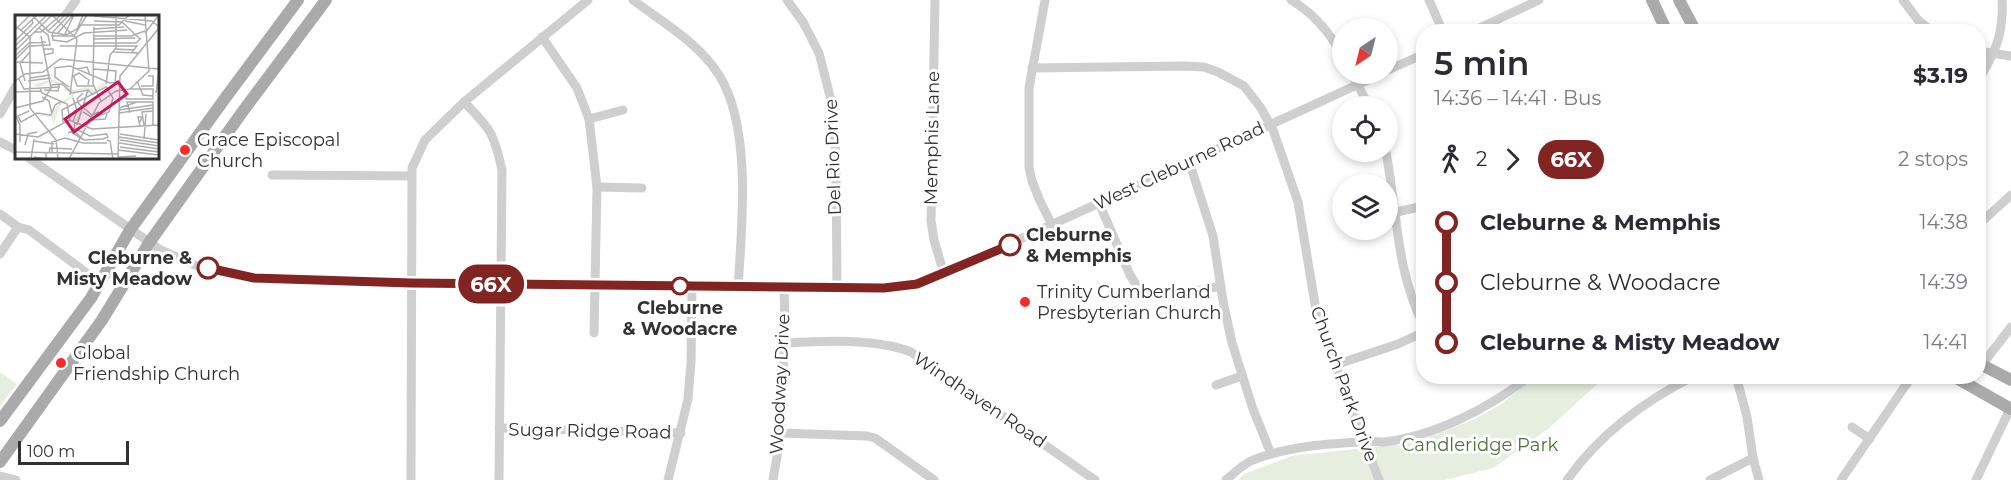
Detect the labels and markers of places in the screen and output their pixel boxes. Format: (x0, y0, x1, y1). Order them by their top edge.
place label: Grace Episcopal Church (197, 129, 340, 172)
marker: Grace Episcopal Church (178, 143, 192, 157)
place label: Cleburne & Memphis (1026, 224, 1132, 267)
marker: Cleburne & Memphis (999, 234, 1021, 256)
place label: Cleburne & Misty Meadow (56, 247, 192, 290)
marker: Cleburne & Misty Meadow (197, 257, 219, 279)
marker: Cleburne & Woodacre (671, 277, 689, 295)
place label: Trinity Cumberland Presbyterian Church (1037, 281, 1221, 324)
marker: Trinity Cumberland Presbyterian Church (1018, 295, 1032, 309)
place label: Cleburne & Woodacre (623, 297, 737, 340)
place label: Global Friendship Church (73, 342, 240, 385)
marker: Global Friendship Church (54, 356, 68, 370)

